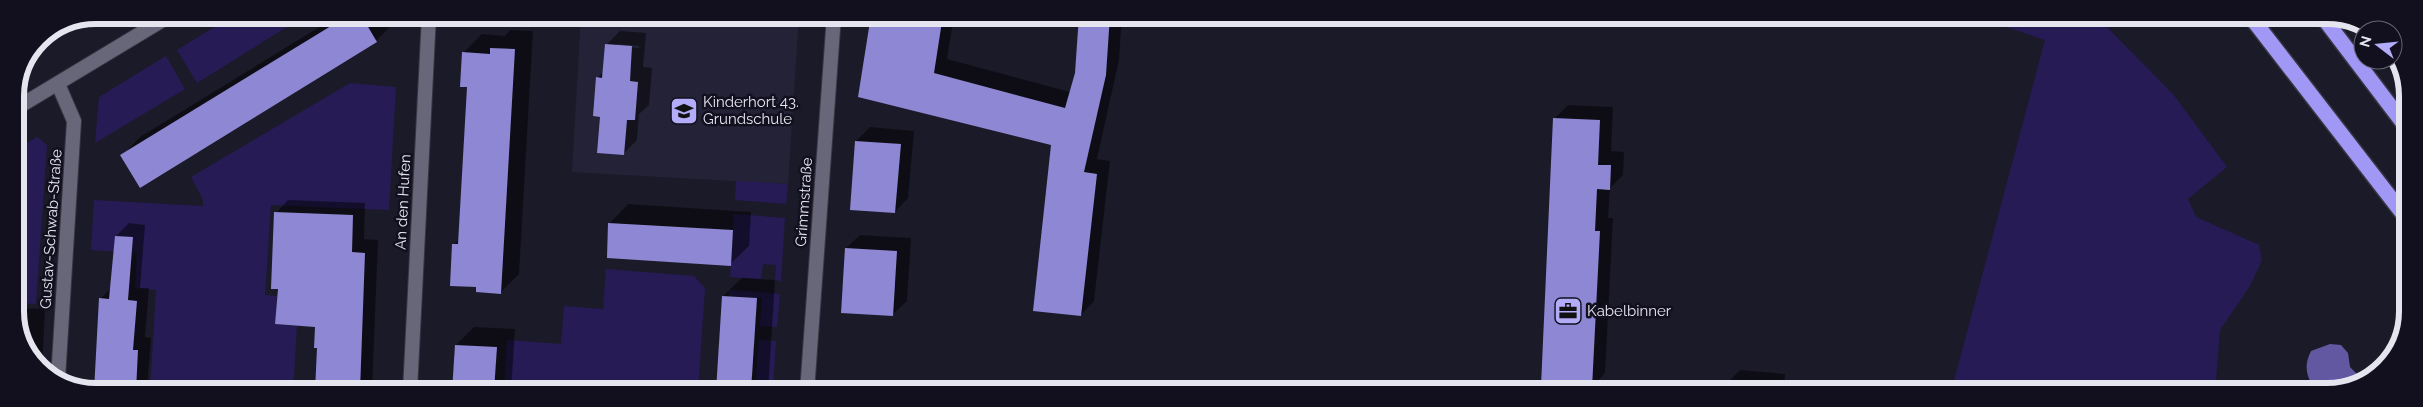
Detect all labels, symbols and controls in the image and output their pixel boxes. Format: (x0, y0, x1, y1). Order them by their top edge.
north arrow (2353, 20, 2403, 70)
text: N (2356, 34, 2375, 49)
place label: Kinderhort 43. Grundschule (703, 93, 799, 128)
school or university icon: Kinderhort 43. Grundschule (669, 96, 699, 126)
street label: Gustav-Schwab-Straße (36, 148, 66, 310)
street label: An den Hufen (392, 154, 414, 250)
street label: Grimmstraße (792, 156, 816, 247)
office icon: Kabelbinner (1553, 296, 1583, 326)
place label: Kabelbinner (1587, 302, 1672, 320)

